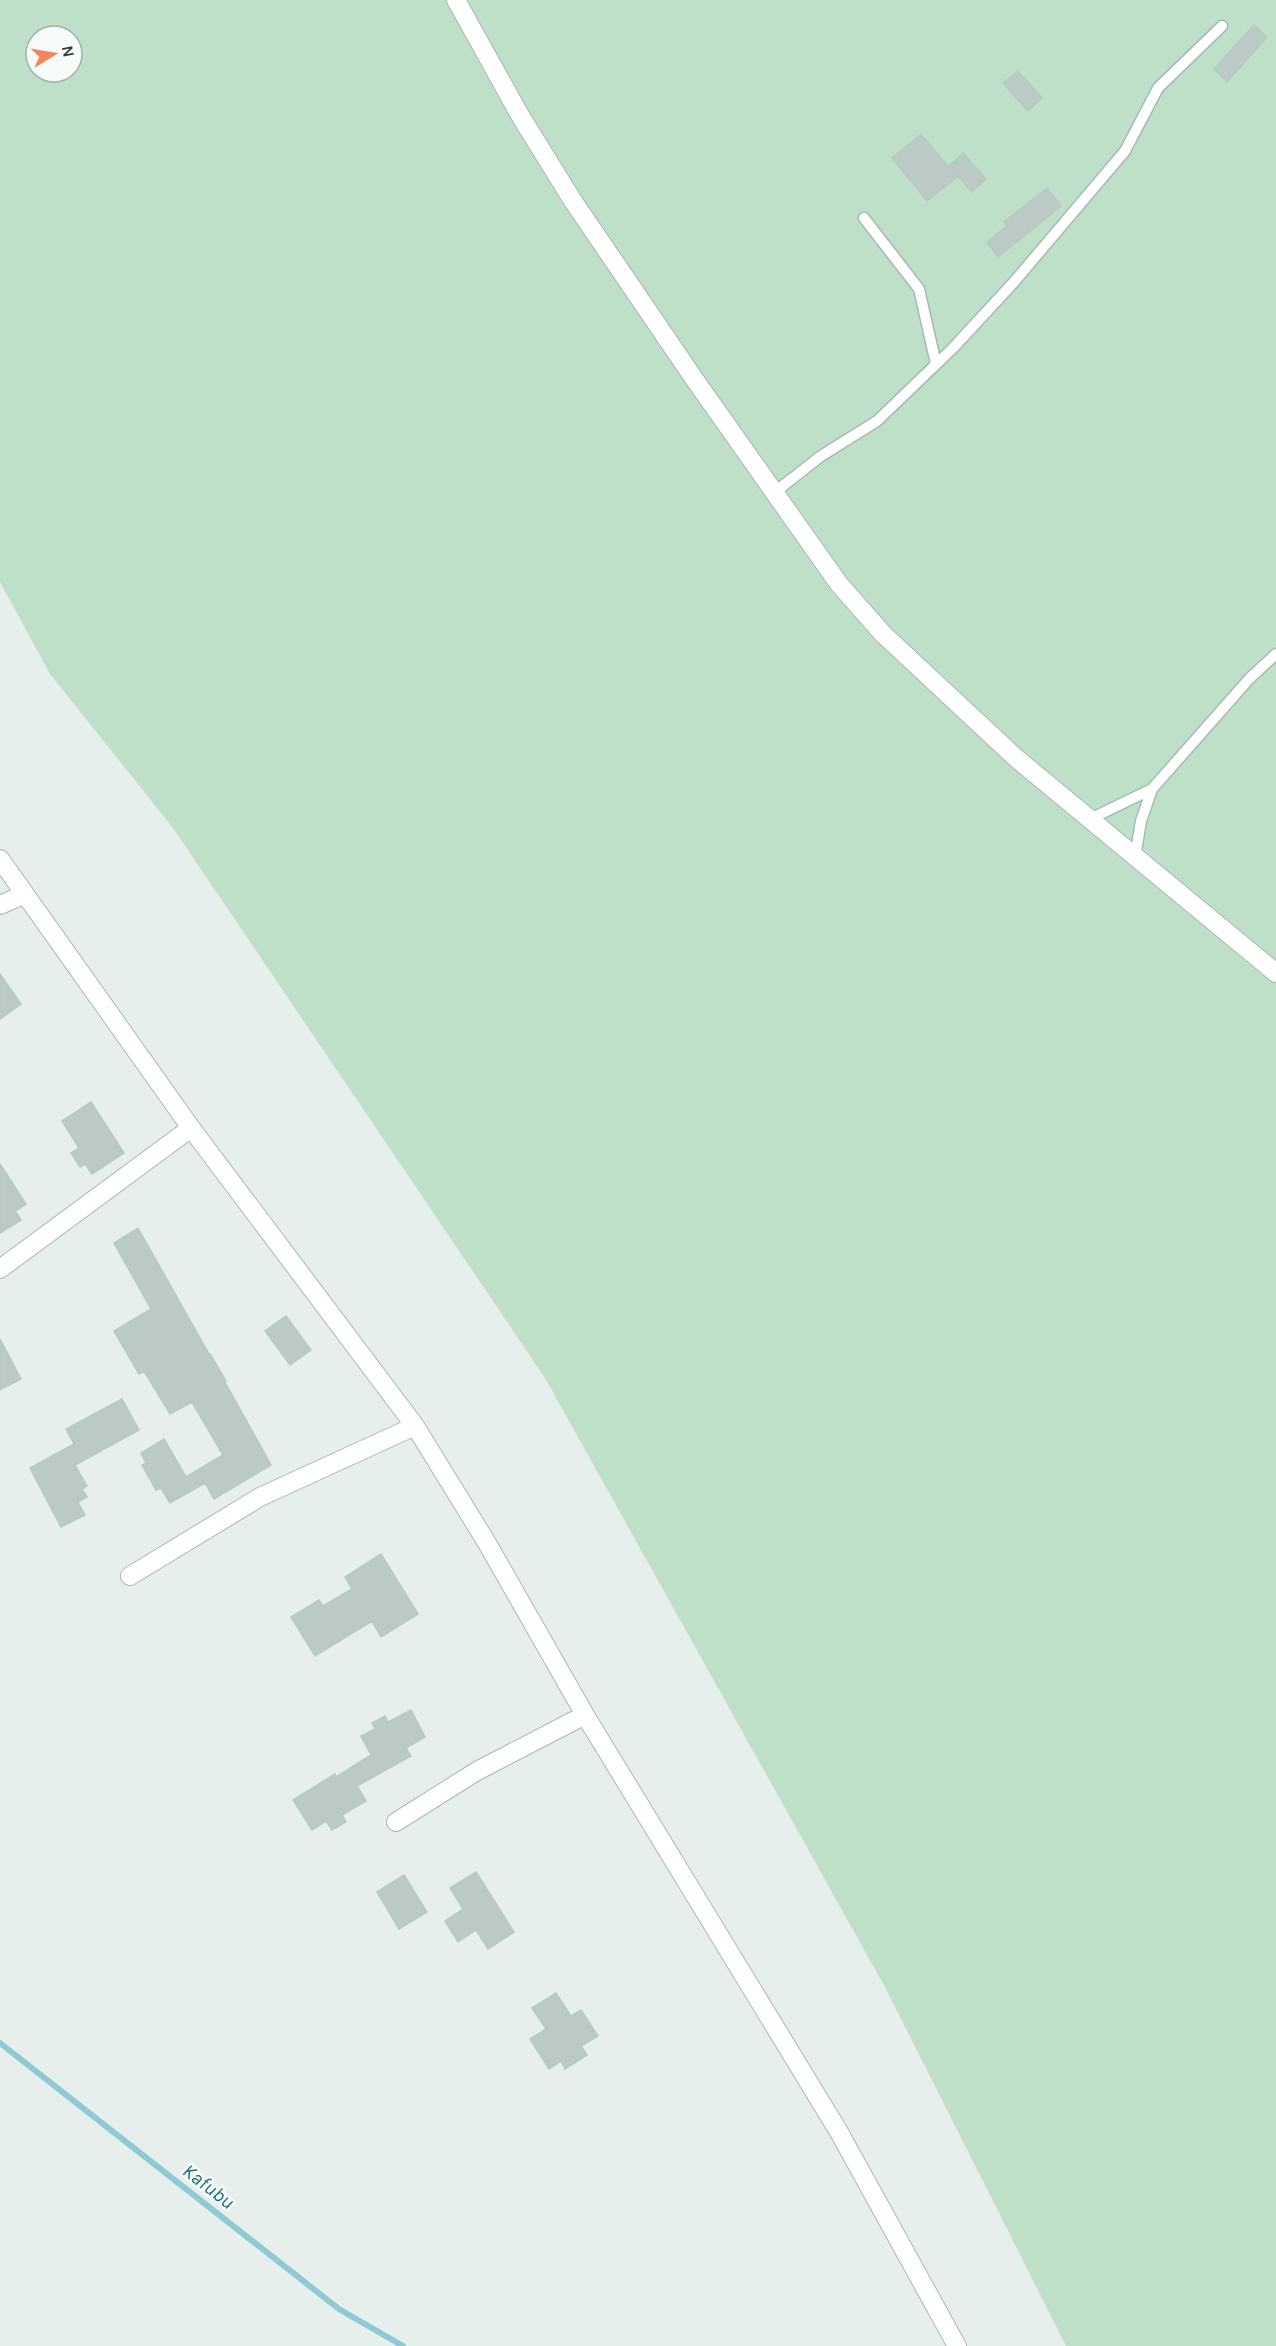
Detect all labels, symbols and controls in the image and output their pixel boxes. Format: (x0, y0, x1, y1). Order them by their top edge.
north arrow (24, 24, 84, 84)
text: N (58, 44, 79, 59)
water label: Kafubu (178, 2159, 239, 2214)

